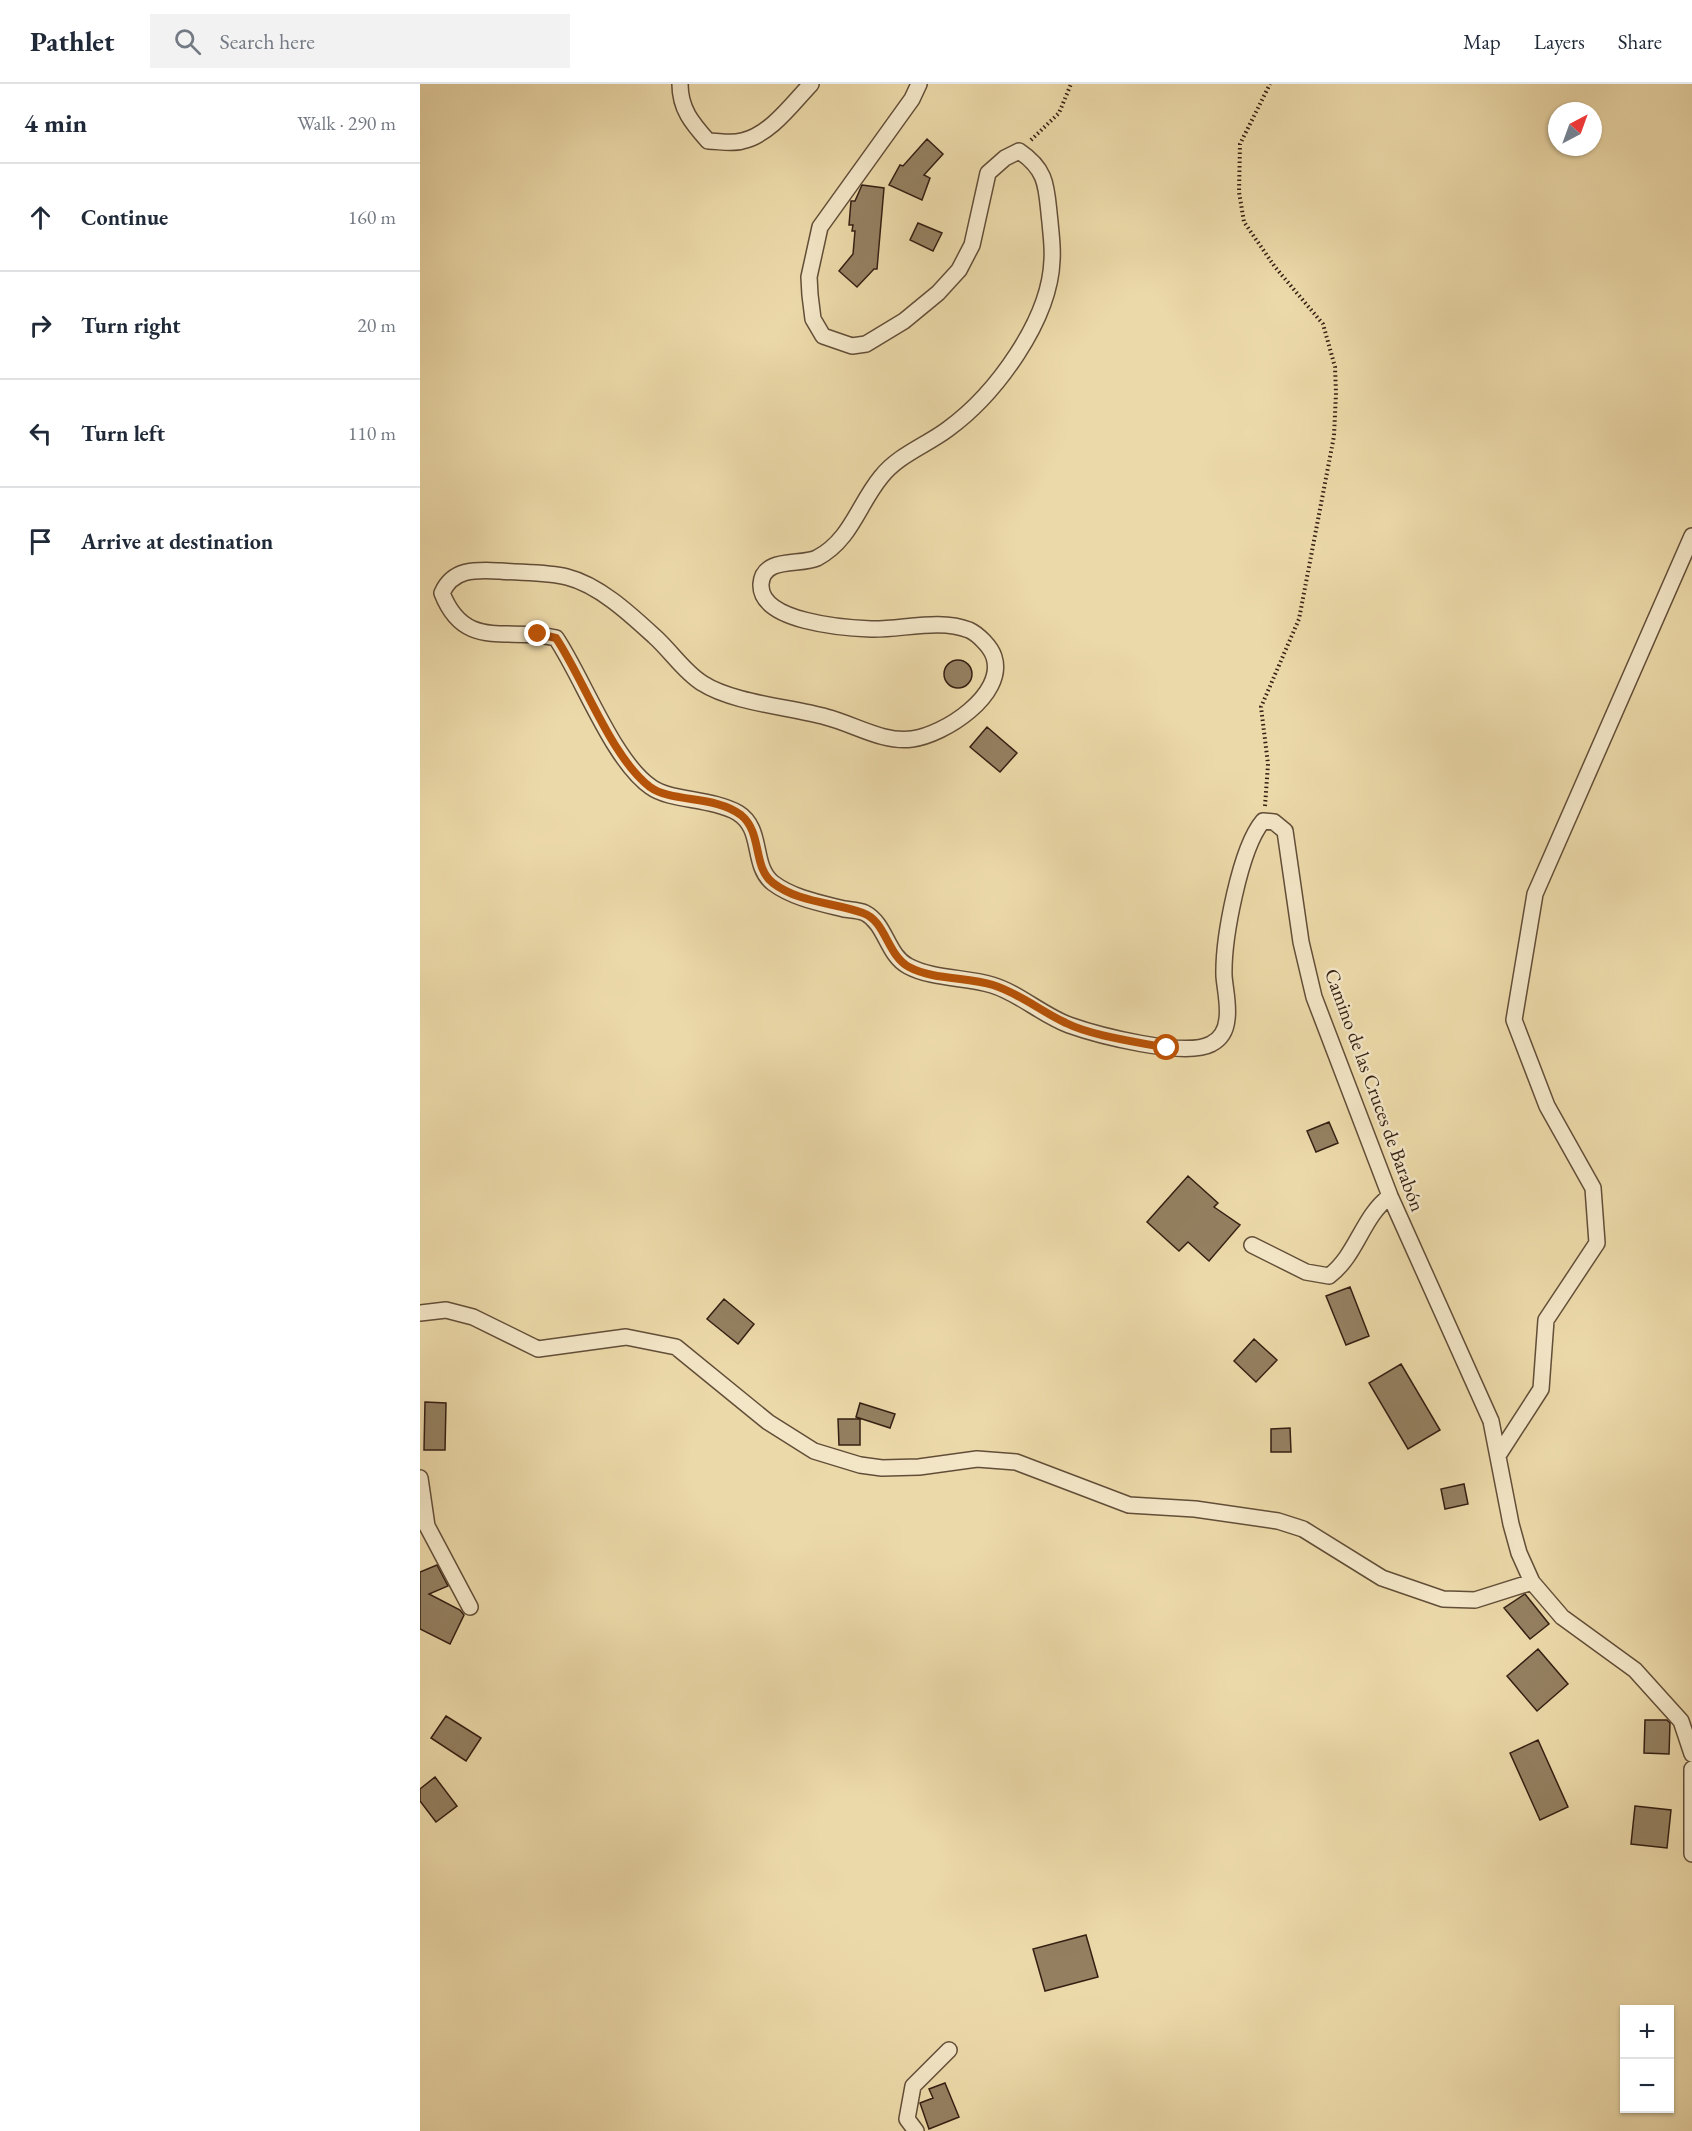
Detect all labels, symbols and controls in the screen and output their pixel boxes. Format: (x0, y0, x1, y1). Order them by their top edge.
search box (150, 14, 570, 68)
text: Pathlet (30, 23, 114, 59)
icon: search (171, 25, 204, 58)
text: Search here (219, 27, 315, 56)
text: Map (1463, 28, 1501, 55)
text: Layers (1534, 28, 1585, 55)
text: Share (1618, 28, 1662, 55)
north arrow (1548, 102, 1602, 156)
text: 4 min (24, 106, 87, 140)
text: Walk · 290 m (297, 110, 396, 136)
icon: ahead (24, 201, 57, 234)
text: Continue (81, 203, 168, 232)
text: 160 m (348, 204, 396, 230)
icon: right (24, 309, 57, 342)
text: Turn right (81, 311, 180, 340)
text: 20 m (357, 312, 396, 338)
icon: left (24, 417, 57, 450)
text: Turn left (81, 419, 165, 448)
text: 110 m (348, 420, 396, 446)
icon: arrive (24, 525, 57, 558)
text: Arrive at destination (81, 527, 273, 556)
route end (524, 620, 550, 646)
street label: Camino de las Cruces de Barabón (1319, 965, 1431, 1215)
route start (1153, 1034, 1179, 1060)
map controls (1620, 2005, 1674, 2113)
button: + (1620, 2005, 1674, 2059)
button: − (1620, 2059, 1674, 2113)

